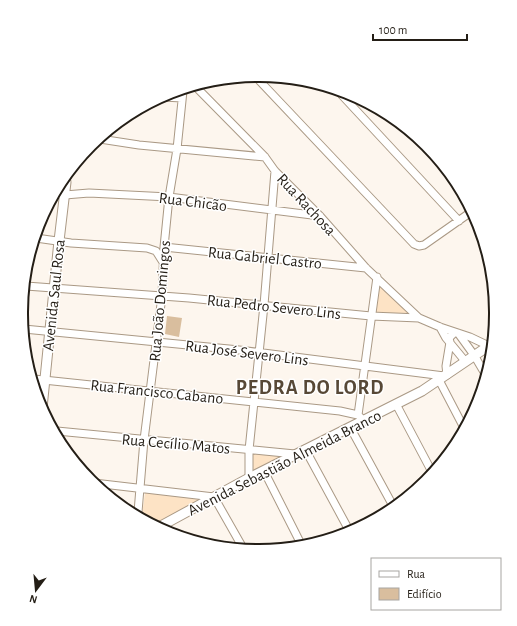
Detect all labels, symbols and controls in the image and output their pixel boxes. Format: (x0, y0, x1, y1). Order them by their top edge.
scale bar (373, 16, 467, 42)
text: 100 m (379, 24, 407, 36)
street label: Rua Rachosa (274, 171, 339, 239)
street label: Rua Chicão (158, 190, 228, 214)
street label: Avenida Saul Rosa (40, 238, 68, 352)
street label: Rua João Domingos (147, 240, 173, 362)
street label: Rua Gabriel Castro (207, 244, 323, 272)
street label: Rua Pedro Severo Lins (206, 292, 342, 322)
street label: Rua José Severo Lins (184, 337, 309, 369)
street label: Rua Francisco Cabano (90, 377, 224, 407)
district label: PEDRA DO LORD (236, 378, 384, 398)
street label: Avenida Sebastião Almeida Branco (185, 407, 384, 519)
street label: Rua Cecílio Matos (121, 431, 231, 457)
legend (371, 558, 501, 610)
text: Rua (407, 568, 426, 580)
north arrow (16, 570, 56, 610)
text: Edifício (407, 588, 442, 600)
text: N (28, 593, 39, 605)

